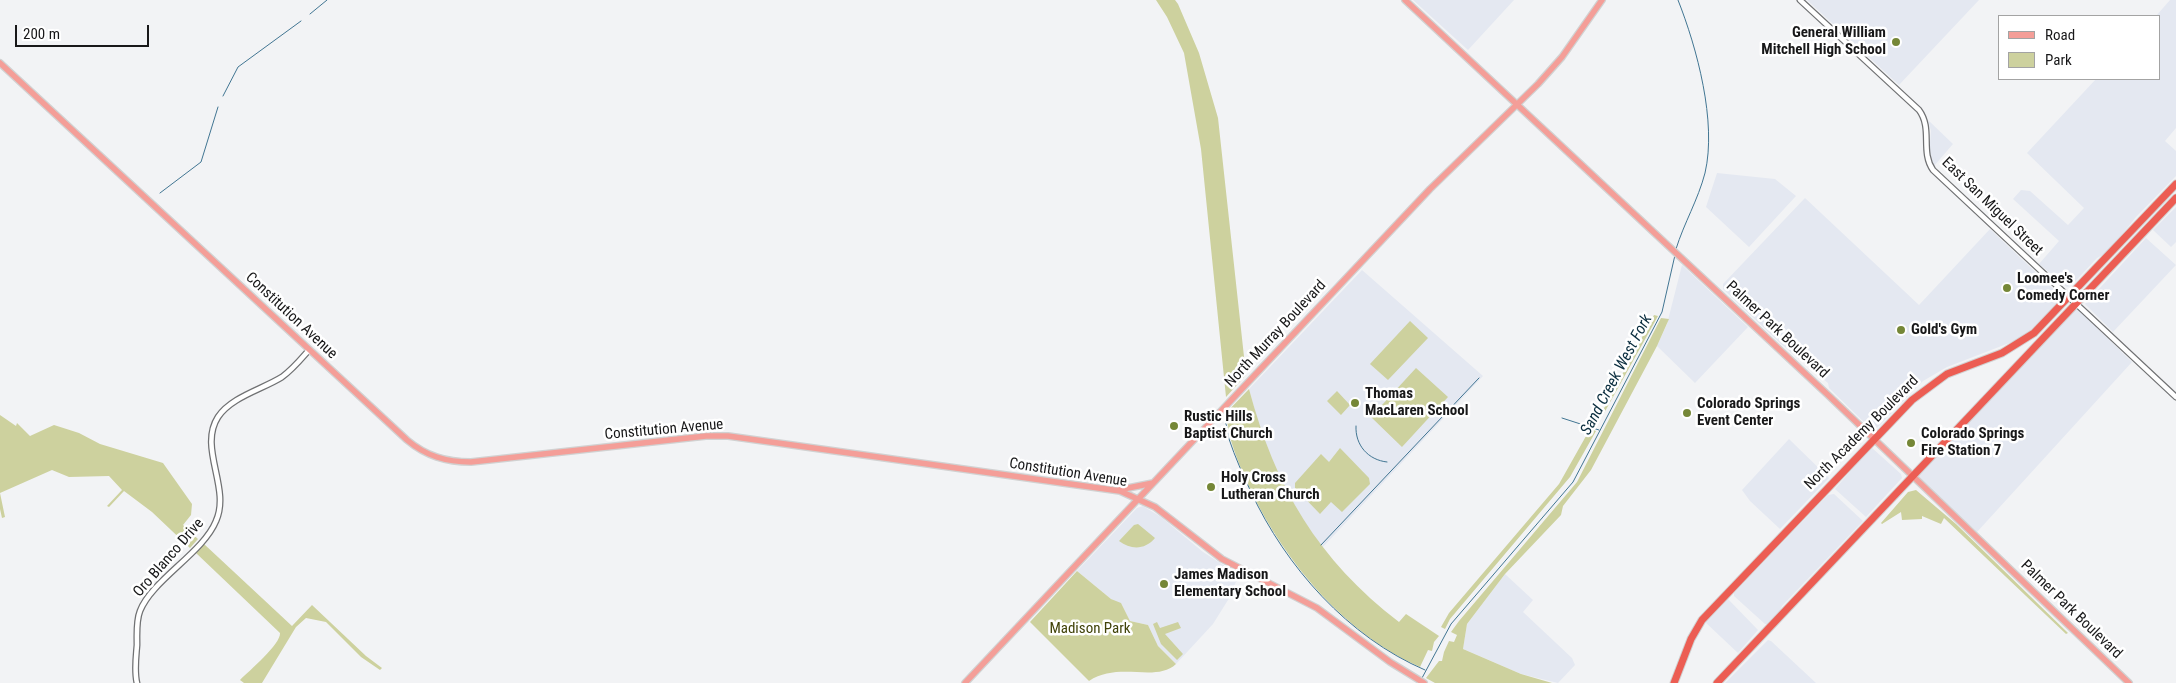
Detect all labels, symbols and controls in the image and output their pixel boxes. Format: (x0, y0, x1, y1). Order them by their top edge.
scale bar (18, 15, 151, 47)
legend (1998, 15, 2161, 80)
place label: General William Mitchell High School (1761, 24, 1886, 59)
text: 200 m (23, 25, 60, 43)
text: Road (2045, 26, 2075, 44)
marker: General William Mitchell High School (1890, 36, 1902, 48)
text: Park (2045, 51, 2072, 69)
street label: East San Miguel Street (1938, 154, 2046, 260)
street label: Constitution Avenue (241, 269, 341, 363)
place label: Loomee's Comedy Corner (2017, 270, 2109, 305)
street label: North Murray Boulevard (1222, 277, 1330, 391)
street label: Palmer Park Boulevard (1722, 278, 1832, 382)
marker: Loomee's Comedy Corner (2001, 282, 2013, 294)
water label: Sand Creek West Fork (1577, 311, 1657, 439)
place label: Gold's Gym (1911, 321, 1977, 339)
marker: Gold's Gym (1895, 324, 1907, 336)
street label: North Academy Boulevard (1801, 372, 1923, 494)
place label: Thomas MacLaren School (1365, 385, 1469, 420)
place label: Colorado Springs Event Center (1697, 395, 1800, 430)
marker: Thomas MacLaren School (1349, 397, 1361, 409)
marker: Colorado Springs Event Center (1681, 407, 1693, 419)
place label: Rustic Hills Baptist Church (1184, 408, 1273, 443)
street label: Constitution Avenue (604, 416, 724, 444)
marker: Rustic Hills Baptist Church (1168, 420, 1180, 432)
place label: Colorado Springs Fire Station 7 (1921, 425, 2024, 460)
marker: Colorado Springs Fire Station 7 (1905, 437, 1917, 449)
street label: Constitution Avenue (1008, 455, 1128, 491)
place label: Holy Cross Lutheran Church (1221, 469, 1320, 504)
marker: Holy Cross Lutheran Church (1205, 481, 1217, 493)
street label: Oro Blanco Drive (130, 515, 208, 601)
street label: Palmer Park Boulevard (2017, 557, 2125, 663)
place label: James Madison Elementary School (1174, 566, 1286, 601)
marker: James Madison Elementary School (1158, 578, 1170, 590)
park label: Madison Park (1049, 620, 1131, 638)

